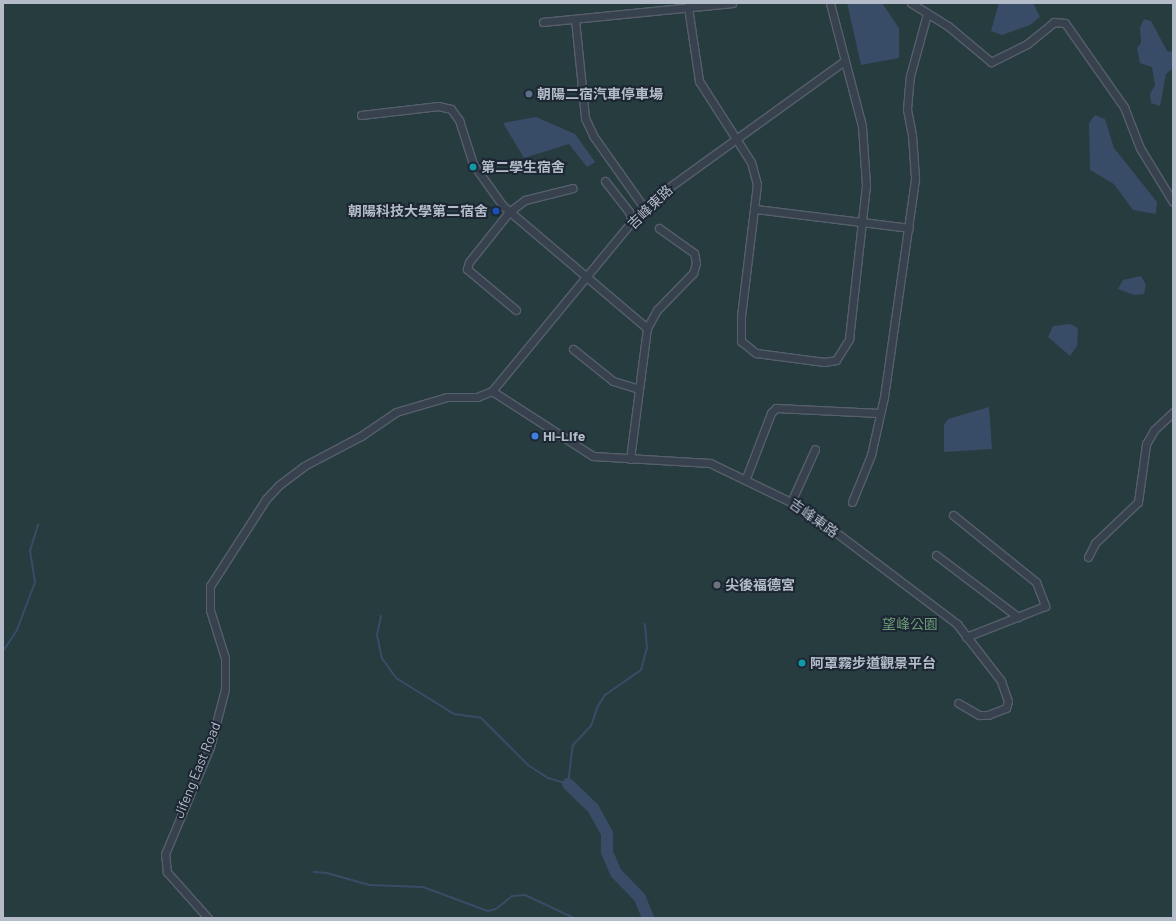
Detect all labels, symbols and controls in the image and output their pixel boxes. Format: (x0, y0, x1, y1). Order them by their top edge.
place label: 朝陽二宿汽車停車場 (537, 86, 663, 102)
marker: 朝陽二宿汽車停車場 (524, 89, 534, 99)
place label: 第二學生宿舍 (481, 159, 565, 175)
marker: 第二學生宿舍 (468, 162, 478, 172)
street label: 吉峰東路 (624, 182, 676, 232)
place label: 朝陽科技大學第二宿舍 (348, 203, 488, 219)
marker: 朝陽科技大學第二宿舍 (491, 206, 501, 216)
place label: Hi-Life (543, 428, 585, 444)
marker: Hi-Life (530, 431, 540, 441)
street label: 吉峰東路 (786, 495, 842, 541)
place label: 尖後福德宮 (725, 577, 795, 593)
marker: 尖後福德宮 (712, 580, 722, 590)
park label: 望峰公園 (882, 616, 938, 632)
place label: 阿罩霧步道觀景平台 (810, 655, 936, 671)
marker: 阿罩霧步道觀景平台 (797, 658, 807, 668)
street label: Jifeng East Road (170, 719, 224, 821)

